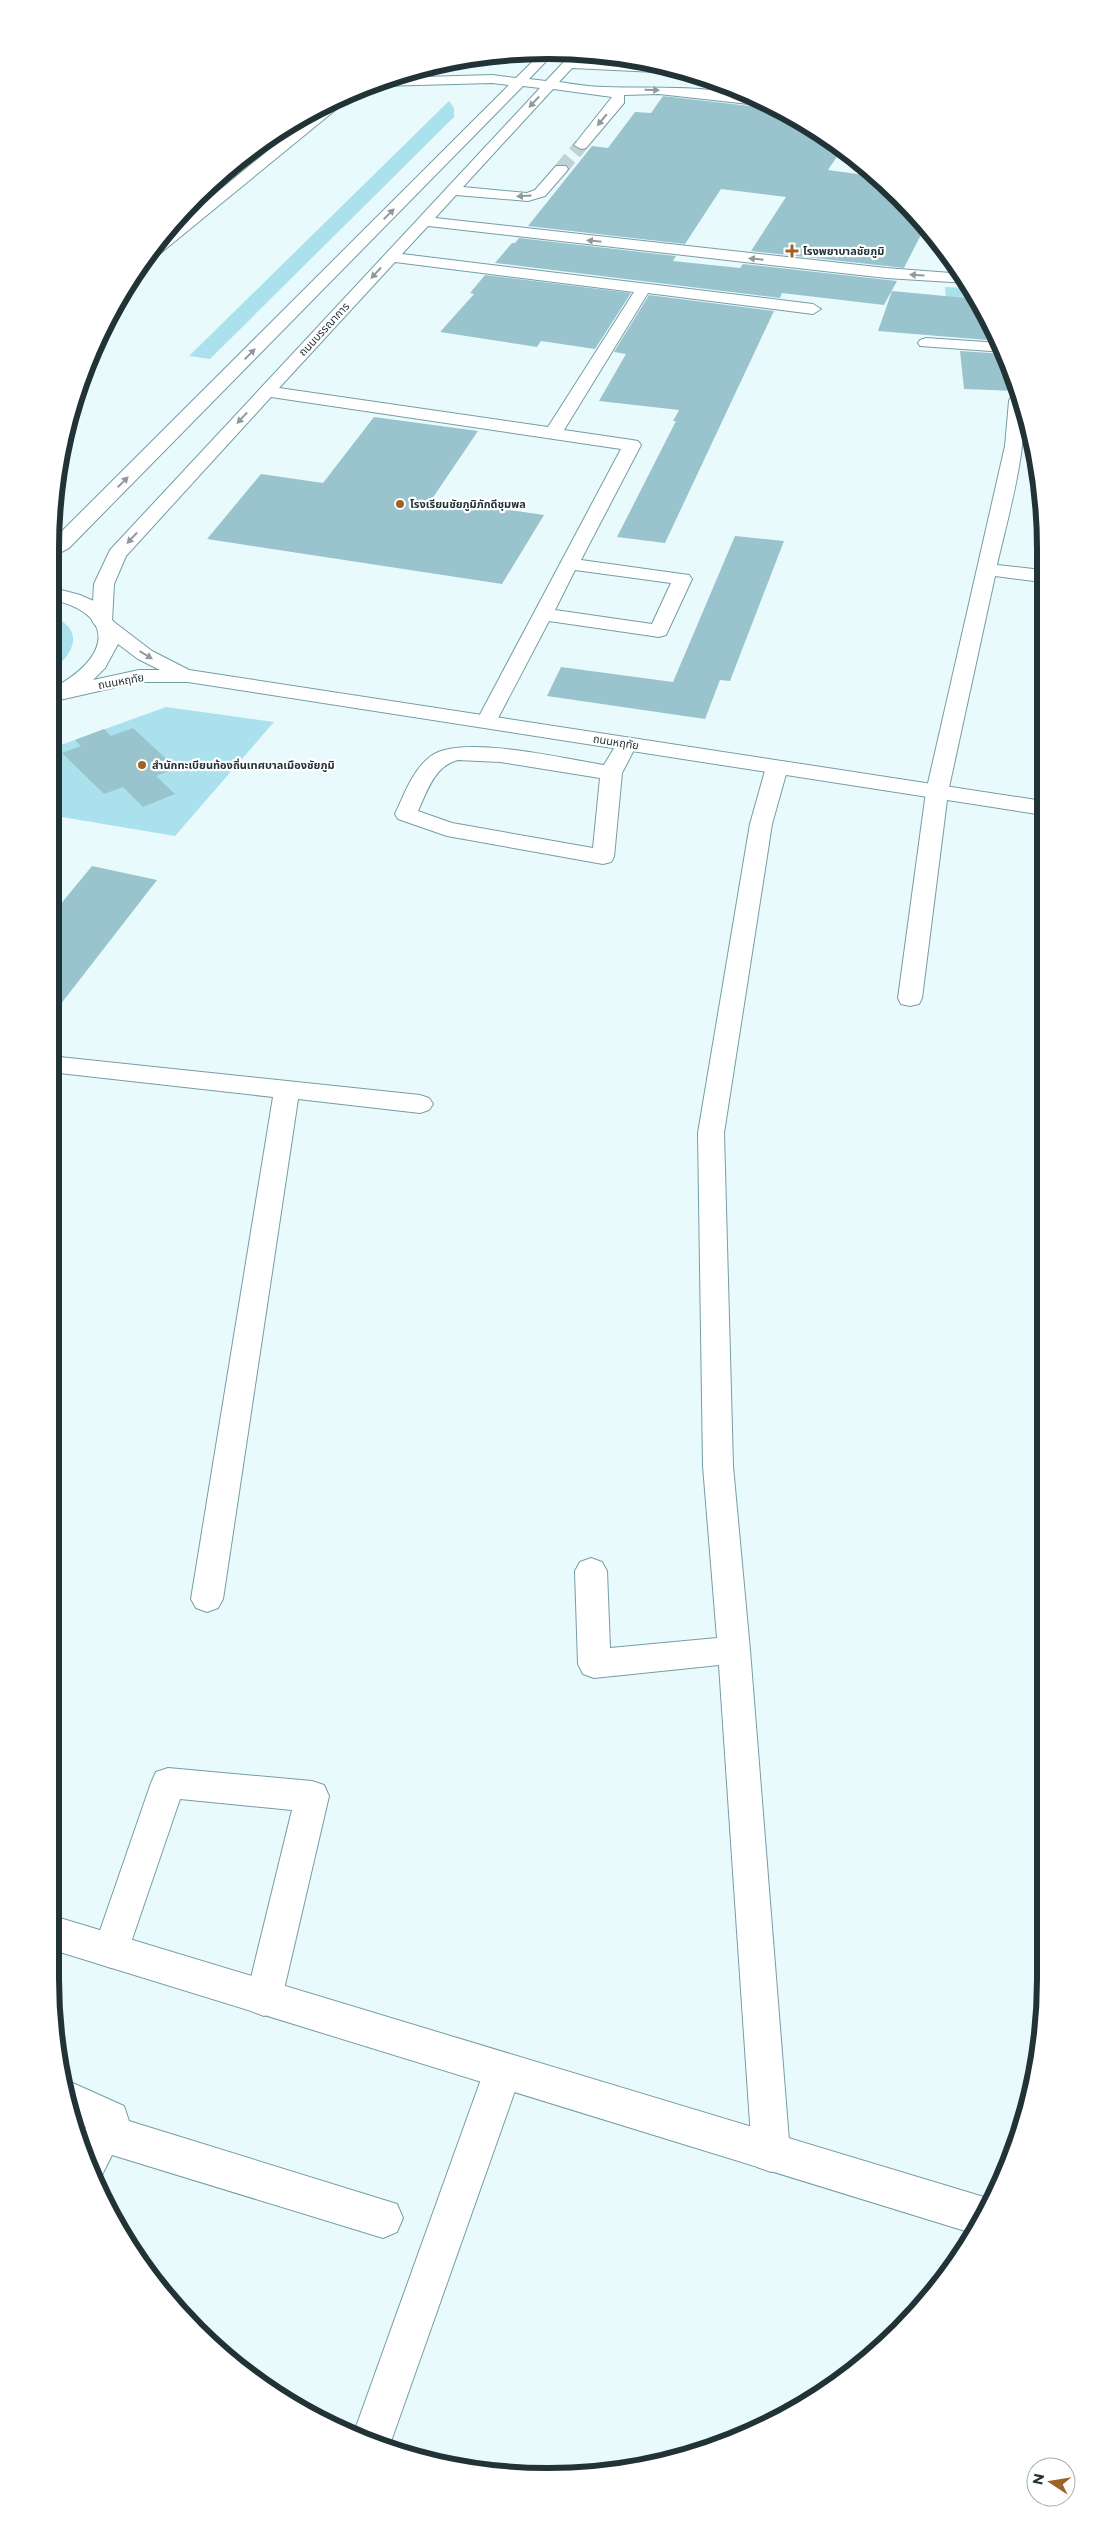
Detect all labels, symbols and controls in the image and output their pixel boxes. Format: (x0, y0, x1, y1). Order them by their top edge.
one-way arrow (645, 86, 661, 94)
one-way arrow (528, 95, 540, 107)
one-way arrow (596, 114, 607, 127)
one-way arrow (516, 193, 532, 201)
one-way arrow (382, 208, 394, 220)
one-way arrow (586, 237, 602, 245)
marker: โรงพยาบาลชัยภูมิ (785, 244, 799, 258)
place label: โรงพยาบาลชัยภูมิ (803, 244, 884, 258)
one-way arrow (747, 255, 763, 263)
one-way arrow (370, 266, 382, 278)
one-way arrow (909, 271, 925, 279)
street label: ถนนบรรณาการ (296, 299, 352, 359)
one-way arrow (244, 349, 256, 361)
one-way arrow (236, 411, 248, 423)
one-way arrow (117, 477, 129, 489)
place label: โรงเรียนชัยภูมิภักดีชุมพล (410, 497, 526, 511)
marker: โรงเรียนชัยภูมิภักดีชุมพล (394, 498, 406, 510)
one-way arrow (126, 531, 138, 543)
one-way arrow (139, 650, 152, 659)
street label: ถนนหฤทัย (97, 670, 145, 692)
street label: ถนนหฤทัย (592, 731, 640, 753)
place label: สำนักทะเบียนท้องถิ่นเทศบาลเมืองชัยภูมิ (152, 758, 335, 772)
marker: สำนักทะเบียนท้องถิ่นเทศบาลเมืองชัยภูมิ (136, 759, 148, 771)
north arrow (1026, 2457, 1076, 2507)
text: N (1028, 2472, 1048, 2487)

